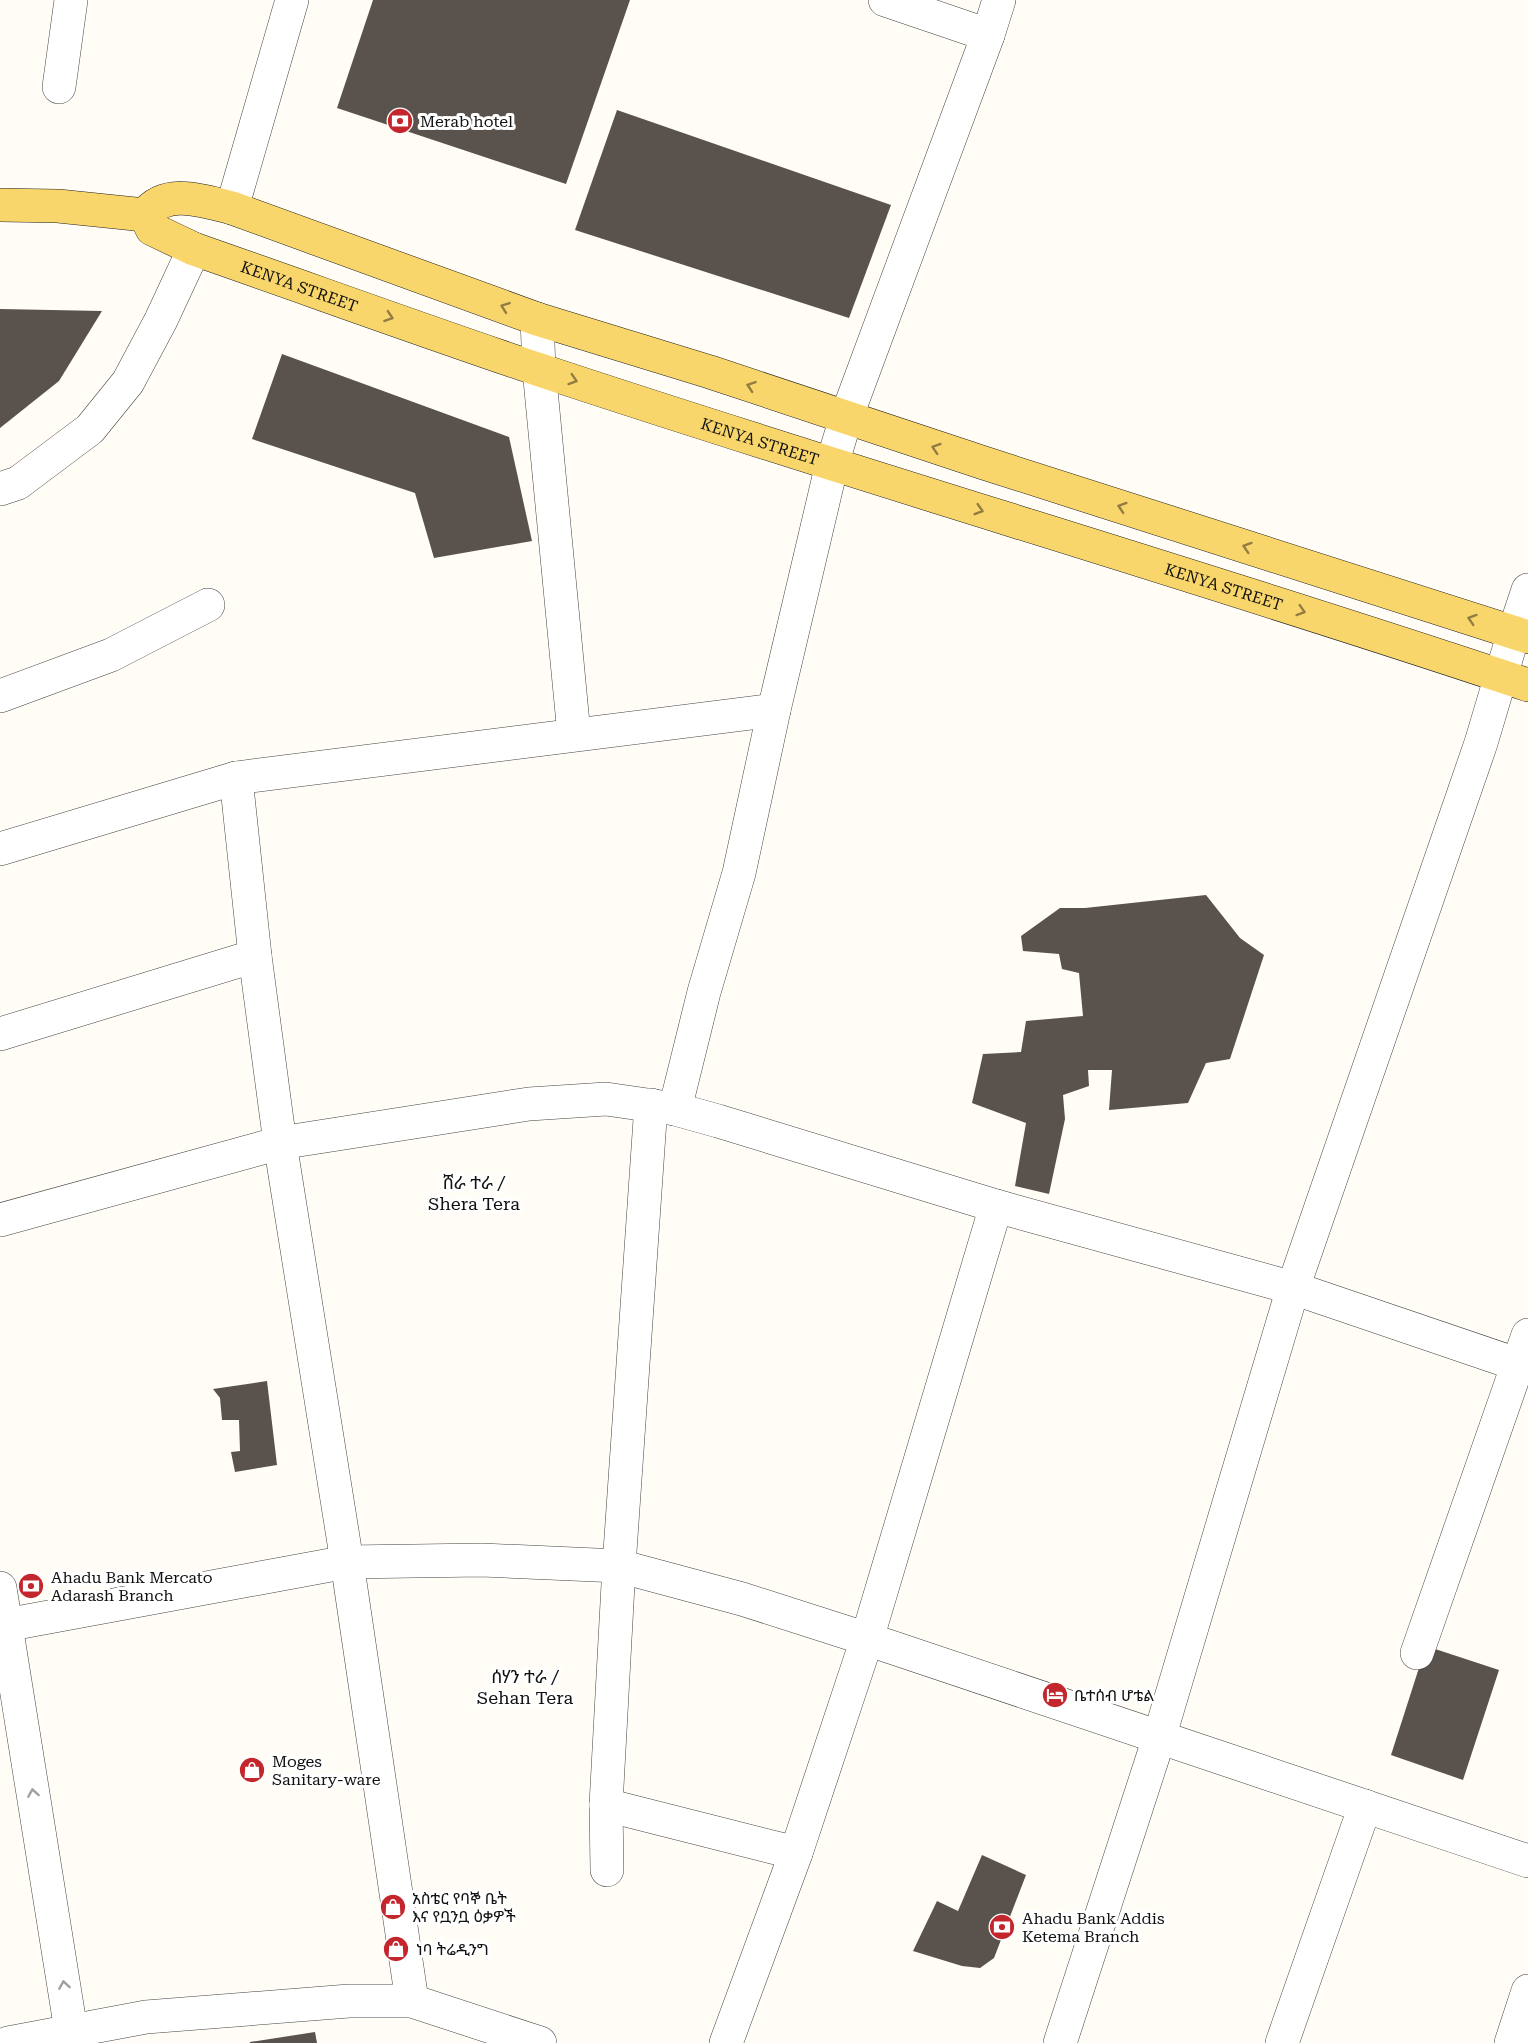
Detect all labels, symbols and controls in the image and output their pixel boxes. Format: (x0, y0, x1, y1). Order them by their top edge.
bank icon: Merab hotel (385, 106, 415, 136)
place label: Merab hotel (420, 112, 513, 131)
street label: KENYA STREET (238, 257, 361, 316)
one-way arrow (500, 302, 511, 315)
one-way arrow (383, 309, 394, 322)
one-way arrow (567, 373, 578, 386)
one-way arrow (746, 381, 757, 393)
street label: KENYA STREET (699, 414, 822, 469)
one-way arrow (931, 442, 942, 455)
one-way arrow (1117, 502, 1128, 514)
one-way arrow (973, 503, 984, 515)
one-way arrow (1242, 541, 1253, 554)
street label: KENYA STREET (1162, 559, 1285, 614)
one-way arrow (1295, 604, 1306, 617)
one-way arrow (1467, 614, 1478, 626)
district label: ሸራ ተራ / Shera Tera (428, 1172, 520, 1214)
place label: Ahadu Bank Mercato Adarash Branch (51, 1568, 213, 1605)
bank icon: Ahadu Bank Mercato Adarash Branch (16, 1571, 46, 1601)
district label: ሰሃን ተራ / Sehan Tera (477, 1666, 573, 1708)
hotel icon: ቤተሰብ ሆቴል (1040, 1680, 1070, 1710)
place label: ቤተሰብ ሆቴል (1074, 1686, 1154, 1705)
place label: Moges Sanitary-ware (272, 1752, 381, 1789)
shop icon: Moges Sanitary-ware (237, 1755, 267, 1785)
one-way arrow (27, 1788, 39, 1797)
place label: አስቴር የባኞ ቤት እና የቧንቧ ዕቃዎች (412, 1889, 516, 1926)
shop icon: አስቴር የባኞ ቤት እና የቧንቧ ዕቃዎች (378, 1892, 408, 1922)
place label: Ahadu Bank Addis Ketema Branch (1022, 1909, 1165, 1946)
bank icon: Ahadu Bank Addis Ketema Branch (987, 1912, 1017, 1942)
shop icon: ነባ ትሬዲንግ (381, 1934, 411, 1964)
place label: ነባ ትሬዲንግ (416, 1940, 489, 1959)
one-way arrow (58, 1981, 70, 1990)

